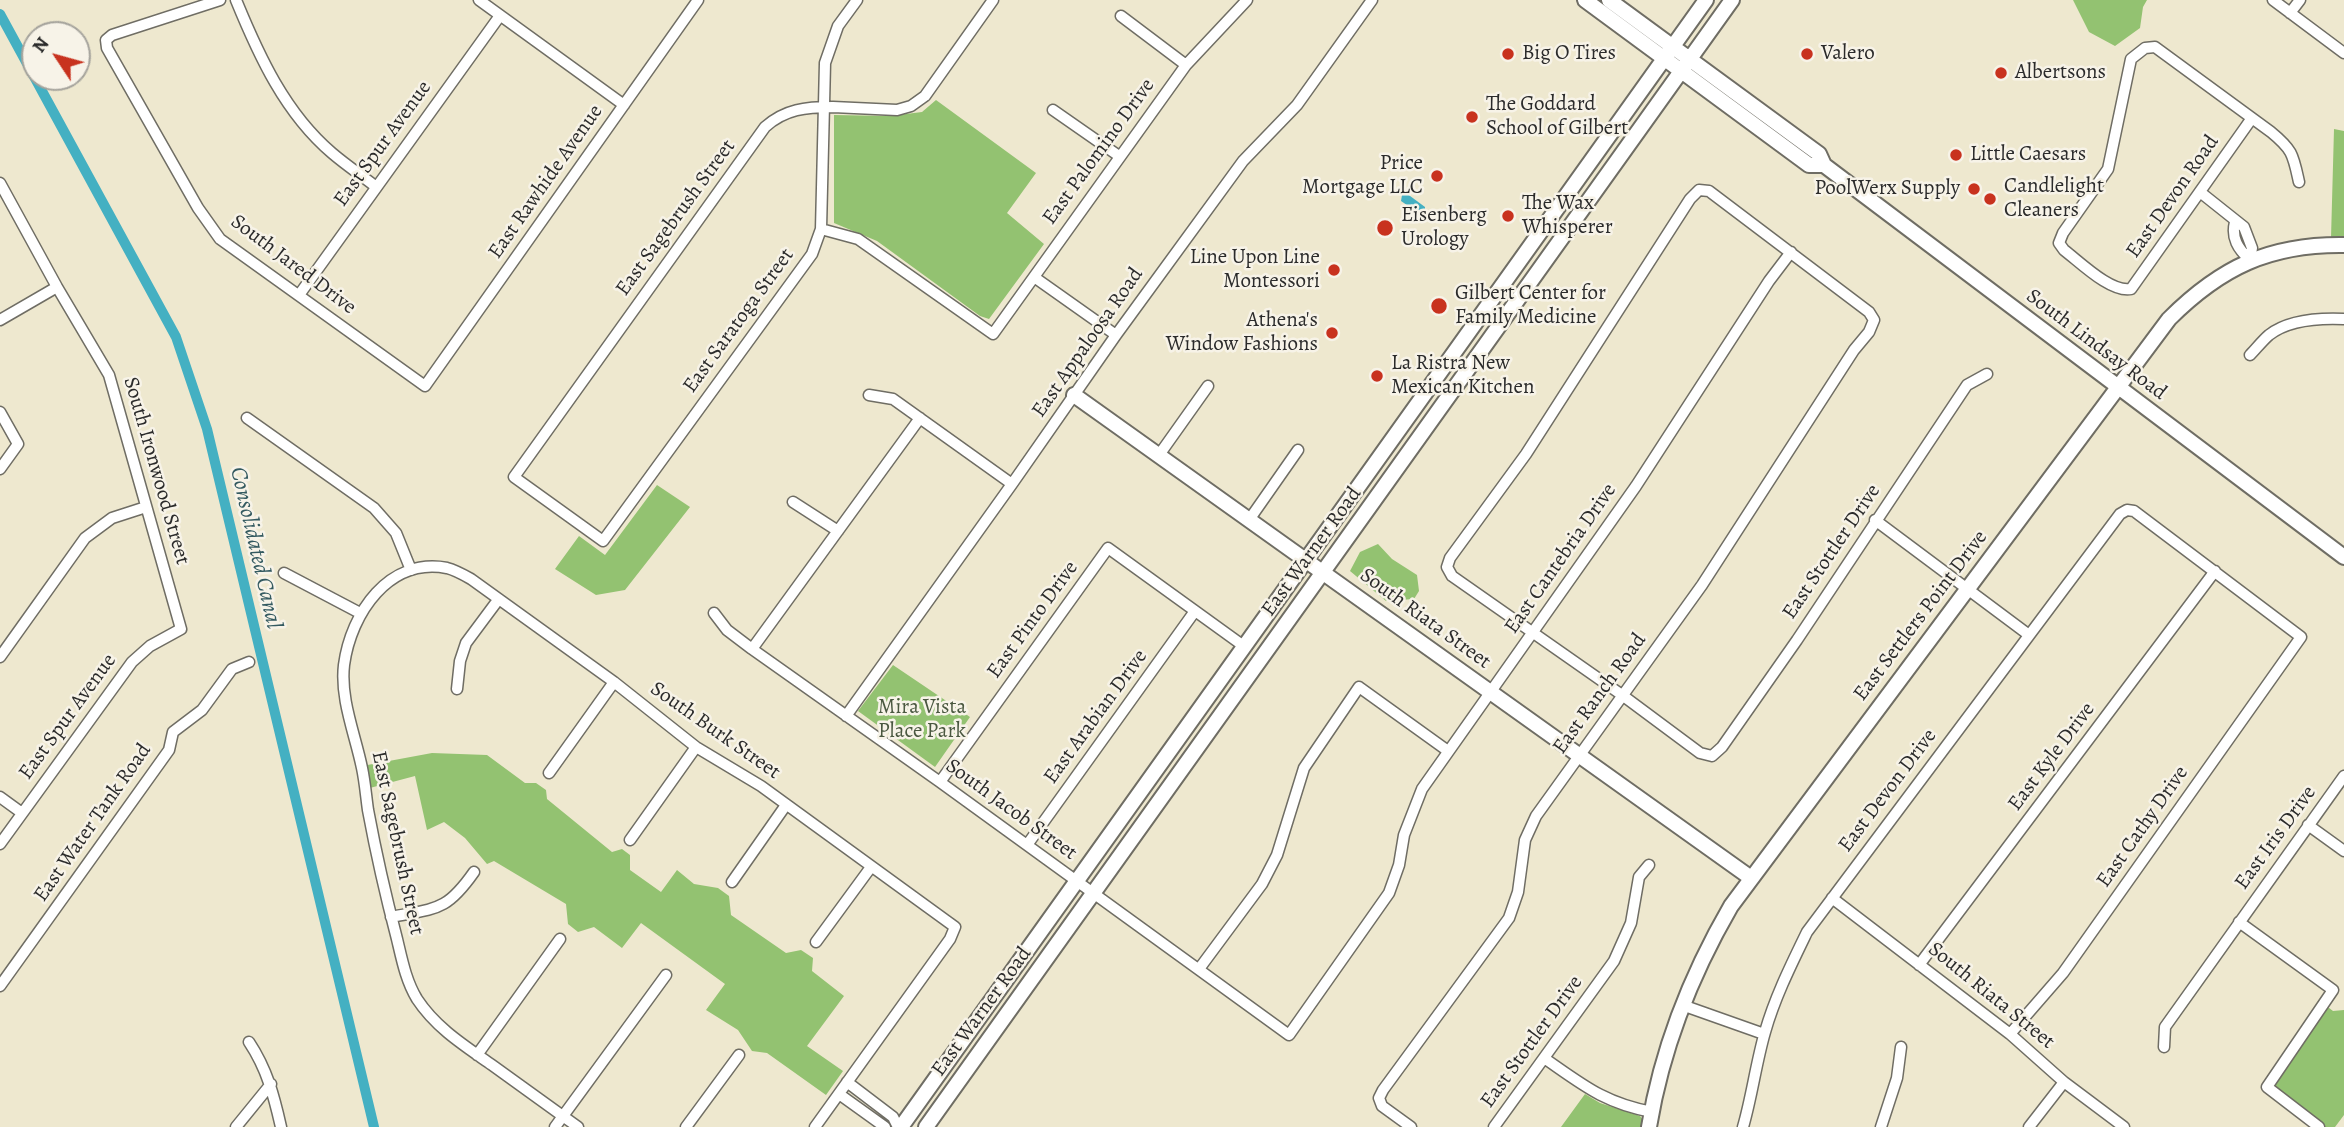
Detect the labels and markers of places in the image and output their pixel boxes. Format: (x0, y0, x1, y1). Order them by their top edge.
place label: Big O Tires (1522, 41, 1616, 67)
place label: Valero (1821, 41, 1875, 67)
marker: Big O Tires (1500, 46, 1516, 62)
marker: Valero (1799, 46, 1815, 62)
place label: Albertsons (2015, 60, 2106, 86)
marker: Albertsons (1993, 65, 2009, 81)
place label: The Goddard School of Gilbert (1486, 92, 1628, 142)
marker: The Goddard School of Gilbert (1464, 109, 1480, 125)
place label: Little Caesars (1970, 142, 2086, 168)
marker: Little Caesars (1948, 147, 1964, 163)
place label: Price Mortgage LLC (1302, 151, 1423, 201)
marker: Price Mortgage LLC (1429, 168, 1445, 184)
place label: Candlelight Cleaners (2004, 174, 2104, 224)
place label: PoolWerx Supply (1815, 176, 1960, 202)
marker: PoolWerx Supply (1966, 181, 1982, 197)
place label: The Wax Whisperer (1522, 191, 1613, 241)
marker: Candlelight Cleaners (1982, 191, 1998, 207)
place label: Eisenberg Urology (1401, 203, 1487, 253)
marker: The Wax Whisperer (1500, 208, 1516, 224)
marker: Eisenberg Urology (1375, 218, 1395, 238)
place label: Line Upon Line Montessori (1190, 245, 1320, 295)
marker: Line Upon Line Montessori (1326, 262, 1342, 278)
place label: Gilbert Center for Family Medicine (1455, 281, 1606, 331)
marker: Gilbert Center for Family Medicine (1429, 296, 1449, 316)
place label: Athena's Window Fashions (1166, 308, 1318, 358)
marker: Athena's Window Fashions (1324, 325, 1340, 341)
place label: La Ristra New Mexican Kitchen (1391, 351, 1534, 401)
marker: La Ristra New Mexican Kitchen (1369, 368, 1385, 384)

